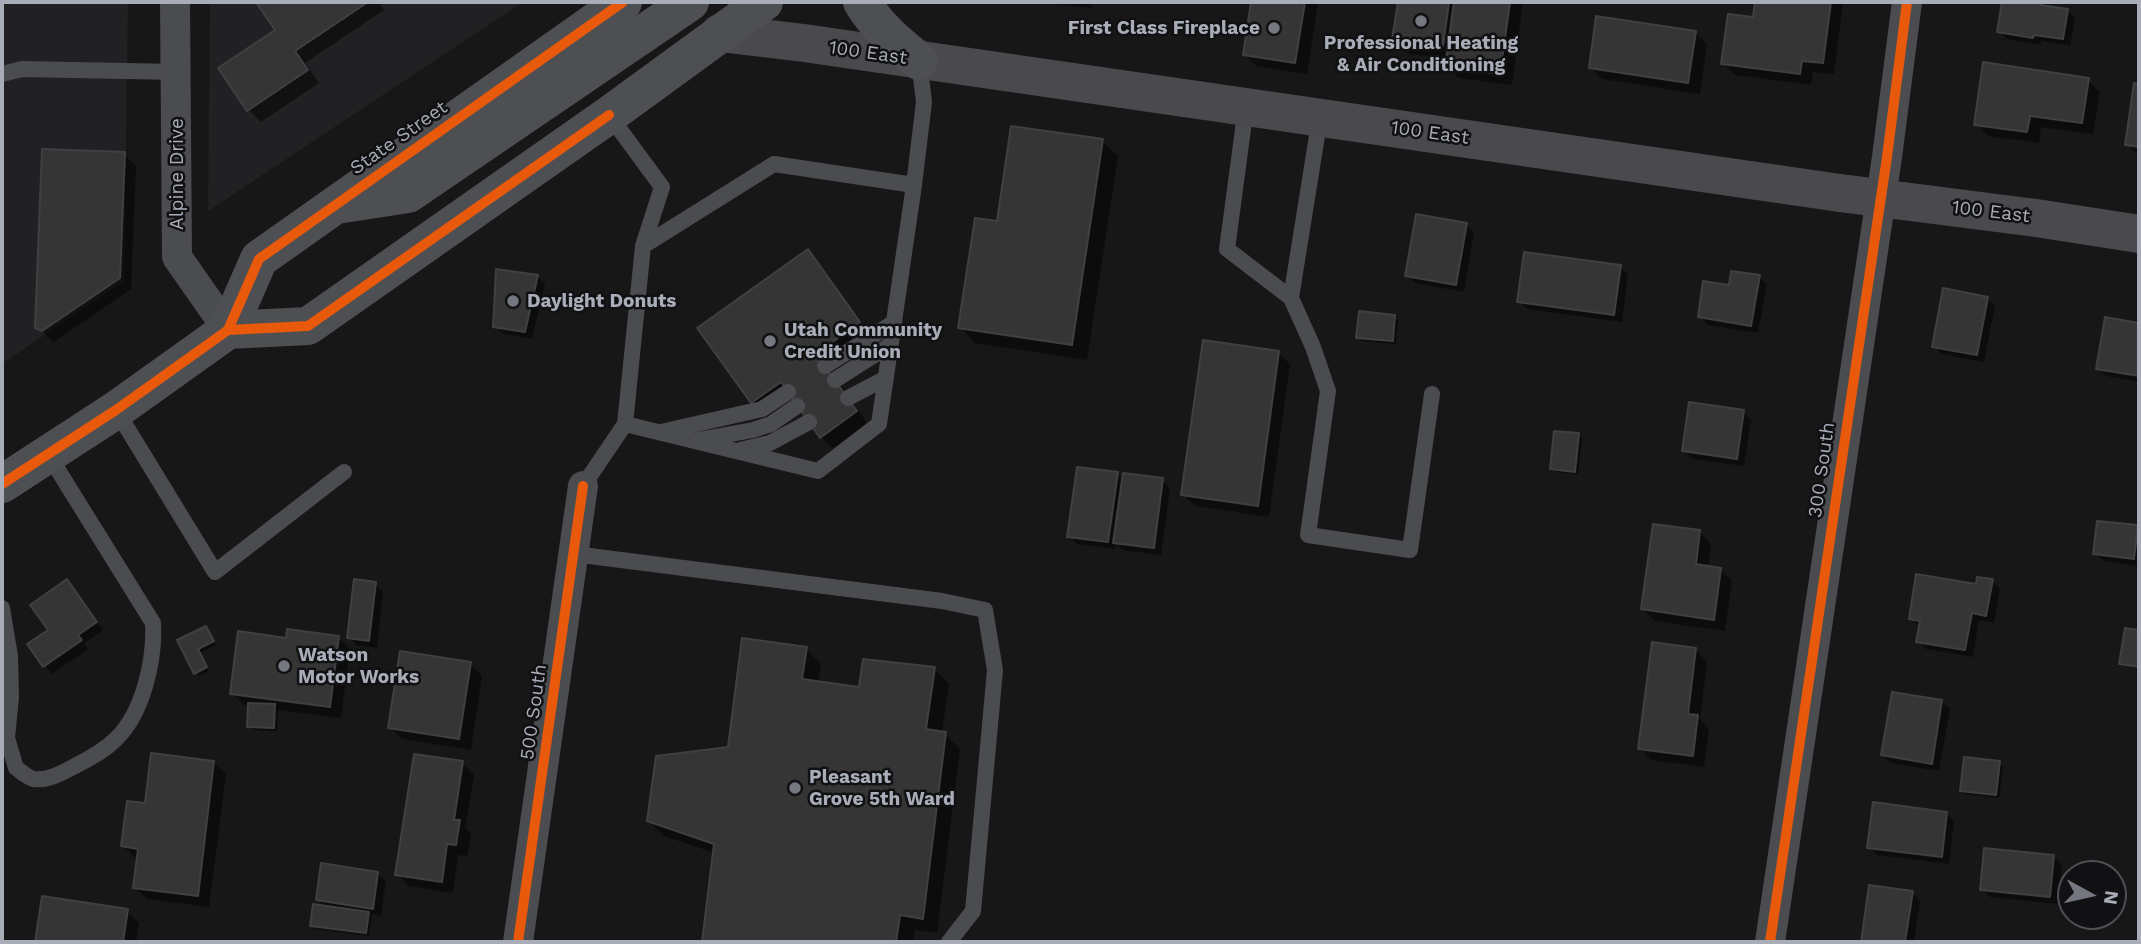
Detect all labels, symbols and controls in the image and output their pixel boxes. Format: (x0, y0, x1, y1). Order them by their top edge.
marker: Professional Heating & Air Conditioning (1413, 13, 1429, 29)
place label: First Class Fireplace (1068, 17, 1260, 39)
marker: First Class Fireplace (1266, 20, 1282, 36)
place label: Professional Heating & Air Conditioning (1324, 32, 1518, 76)
street label: 100 East (828, 36, 908, 70)
street label: State Street (346, 96, 452, 180)
street label: 100 East (1390, 116, 1470, 150)
street label: Alpine Drive (166, 118, 188, 230)
street label: 100 East (1951, 196, 2031, 228)
place label: Daylight Donuts (527, 290, 676, 312)
marker: Daylight Donuts (505, 293, 521, 309)
place label: Utah Community Credit Union (784, 319, 942, 363)
marker: Utah Community Credit Union (762, 333, 778, 349)
street label: 300 South (1804, 421, 1840, 519)
place label: Watson Motor Works (298, 644, 419, 688)
marker: Watson Motor Works (276, 658, 292, 674)
street label: 500 South (516, 663, 552, 761)
place label: Pleasant Grove 5th Ward (809, 766, 955, 810)
marker: Pleasant Grove 5th Ward (787, 780, 803, 796)
north arrow (2057, 860, 2127, 930)
text: N (2099, 889, 2124, 906)

